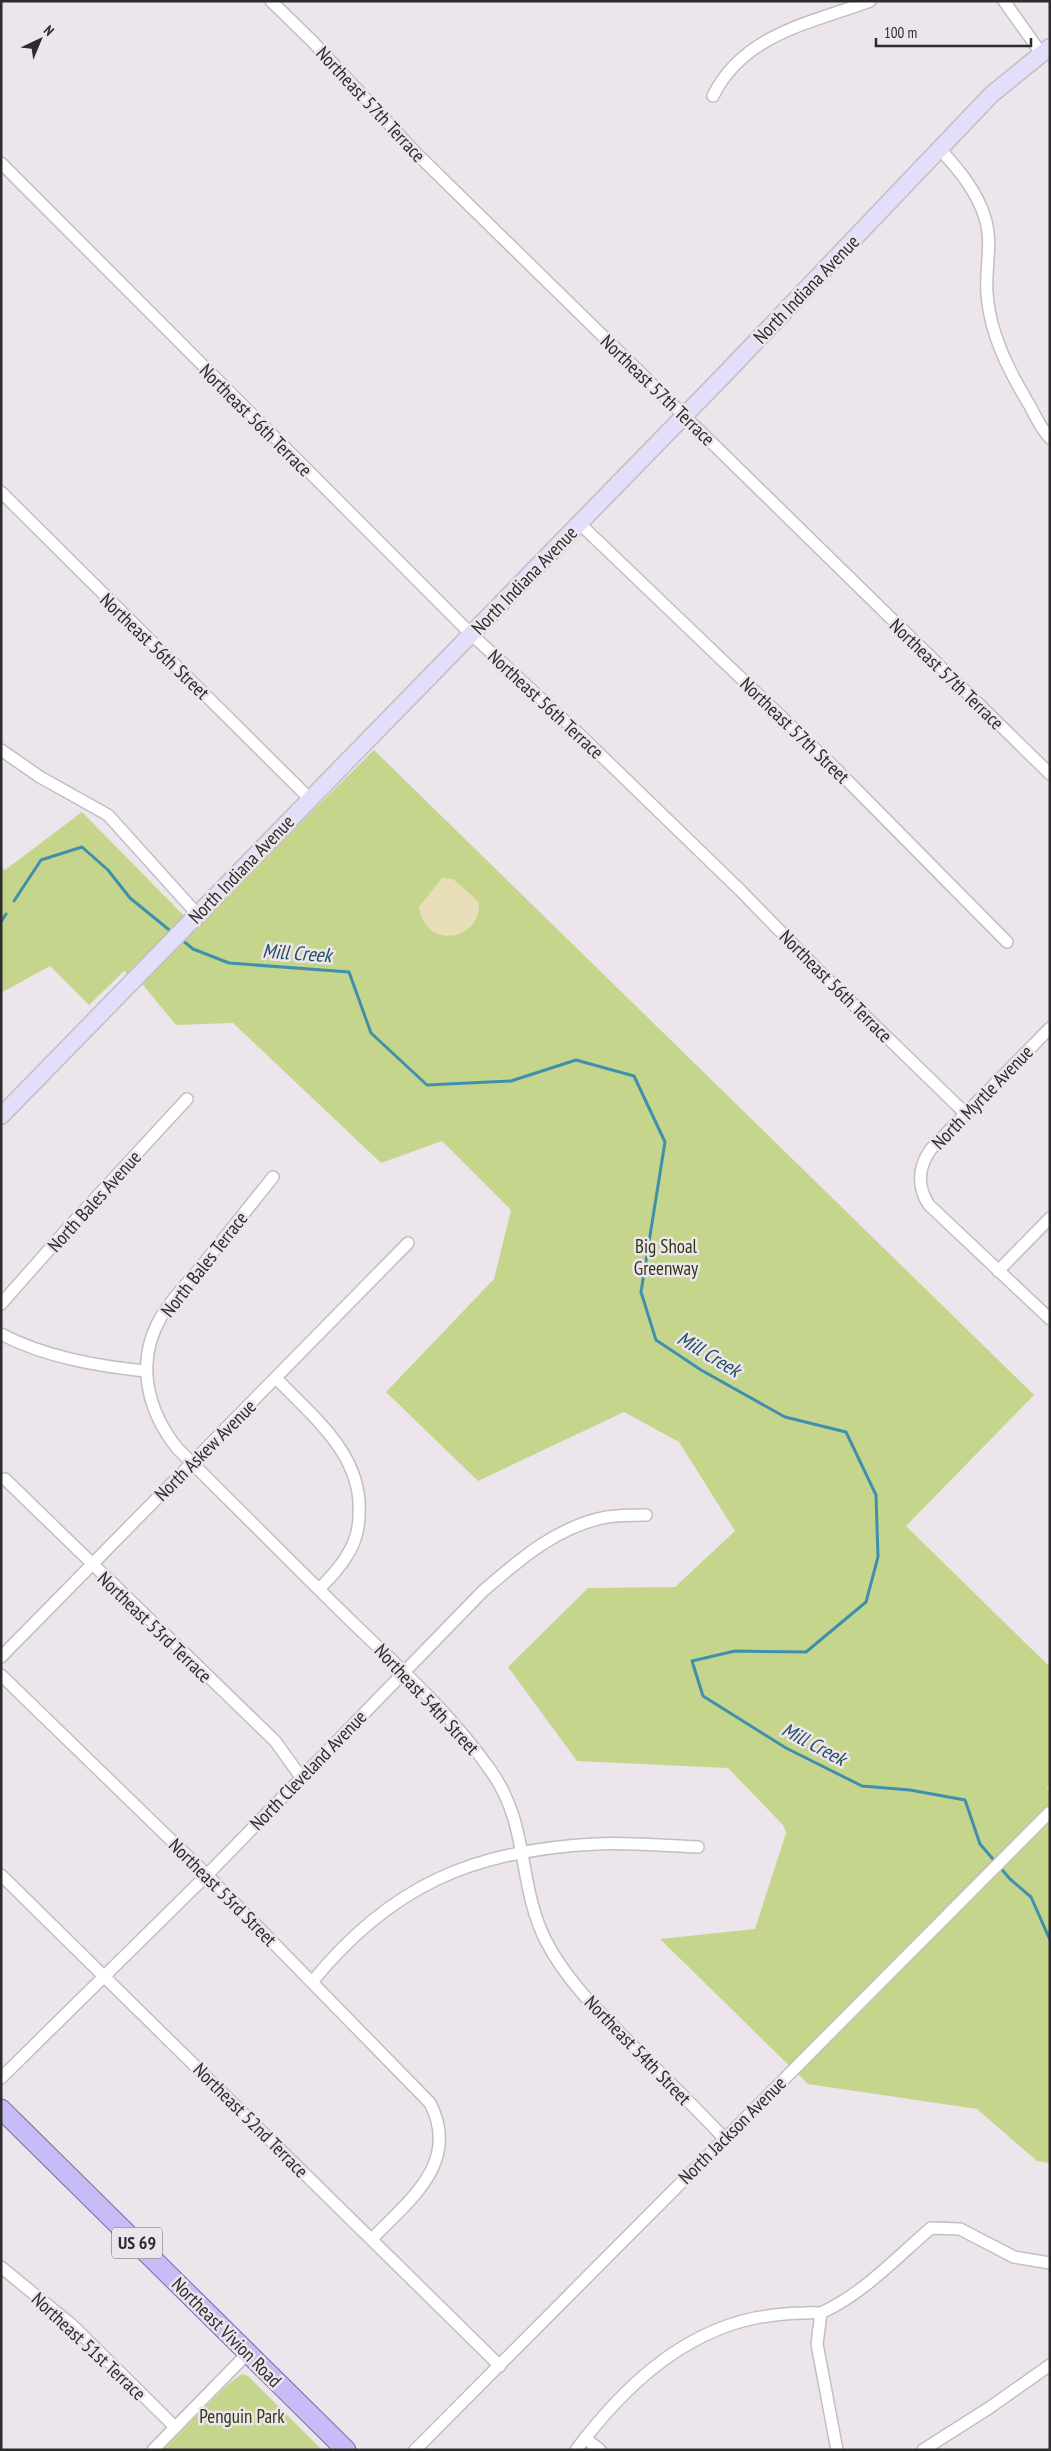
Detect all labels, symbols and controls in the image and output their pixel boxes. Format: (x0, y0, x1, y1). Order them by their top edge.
north arrow (15, 15, 65, 65)
scale bar (876, 15, 1031, 47)
text: N (40, 22, 58, 40)
text: 100 m (884, 23, 917, 42)
street label: Northeast 57th Terrace (311, 41, 431, 167)
street label: North Indiana Avenue (748, 230, 864, 348)
street label: Northeast 57th Terrace (596, 329, 720, 451)
street label: Northeast 56th Terrace (195, 359, 318, 482)
street label: North Indiana Avenue (466, 521, 582, 639)
street label: Northeast 56th Street (95, 588, 215, 705)
street label: Northeast 57th Terrace (885, 613, 1009, 735)
street label: Northeast 56th Terrace (483, 644, 609, 764)
street label: Northeast 57th Street (735, 672, 855, 789)
street label: North Indiana Avenue (183, 810, 299, 928)
street label: Northeast 56th Terrace (775, 925, 898, 1048)
water label: Mill Creek (262, 938, 335, 969)
street label: North Myrtle Avenue (926, 1040, 1038, 1154)
street label: North Bales Avenue (42, 1145, 146, 1257)
street label: North Bales Terrace (155, 1206, 253, 1321)
park label: Big Shoal Greenway (634, 1234, 699, 1280)
water label: Mill Creek (673, 1325, 747, 1384)
street label: North Askew Avenue (149, 1394, 261, 1506)
street label: Northeast 53rd Terrace (93, 1566, 217, 1688)
street label: Northeast 54th Street (370, 1639, 485, 1760)
street label: North Cleveland Avenue (245, 1705, 372, 1835)
water label: Mill Creek (777, 1716, 853, 1773)
street label: Northeast 53rd Street (164, 1833, 282, 1951)
street label: Northeast 54th Street (580, 1990, 697, 2110)
street label: Northeast 52nd Terrace (189, 2058, 314, 2183)
street label: North Jackson Avenue (673, 2071, 791, 2189)
road number: US 69 (112, 2228, 162, 2258)
street label: Northeast Vivion Road (167, 2272, 287, 2392)
street label: Northeast 51st Terrace (27, 2287, 151, 2405)
park label: Penguin Park (199, 2404, 285, 2428)

